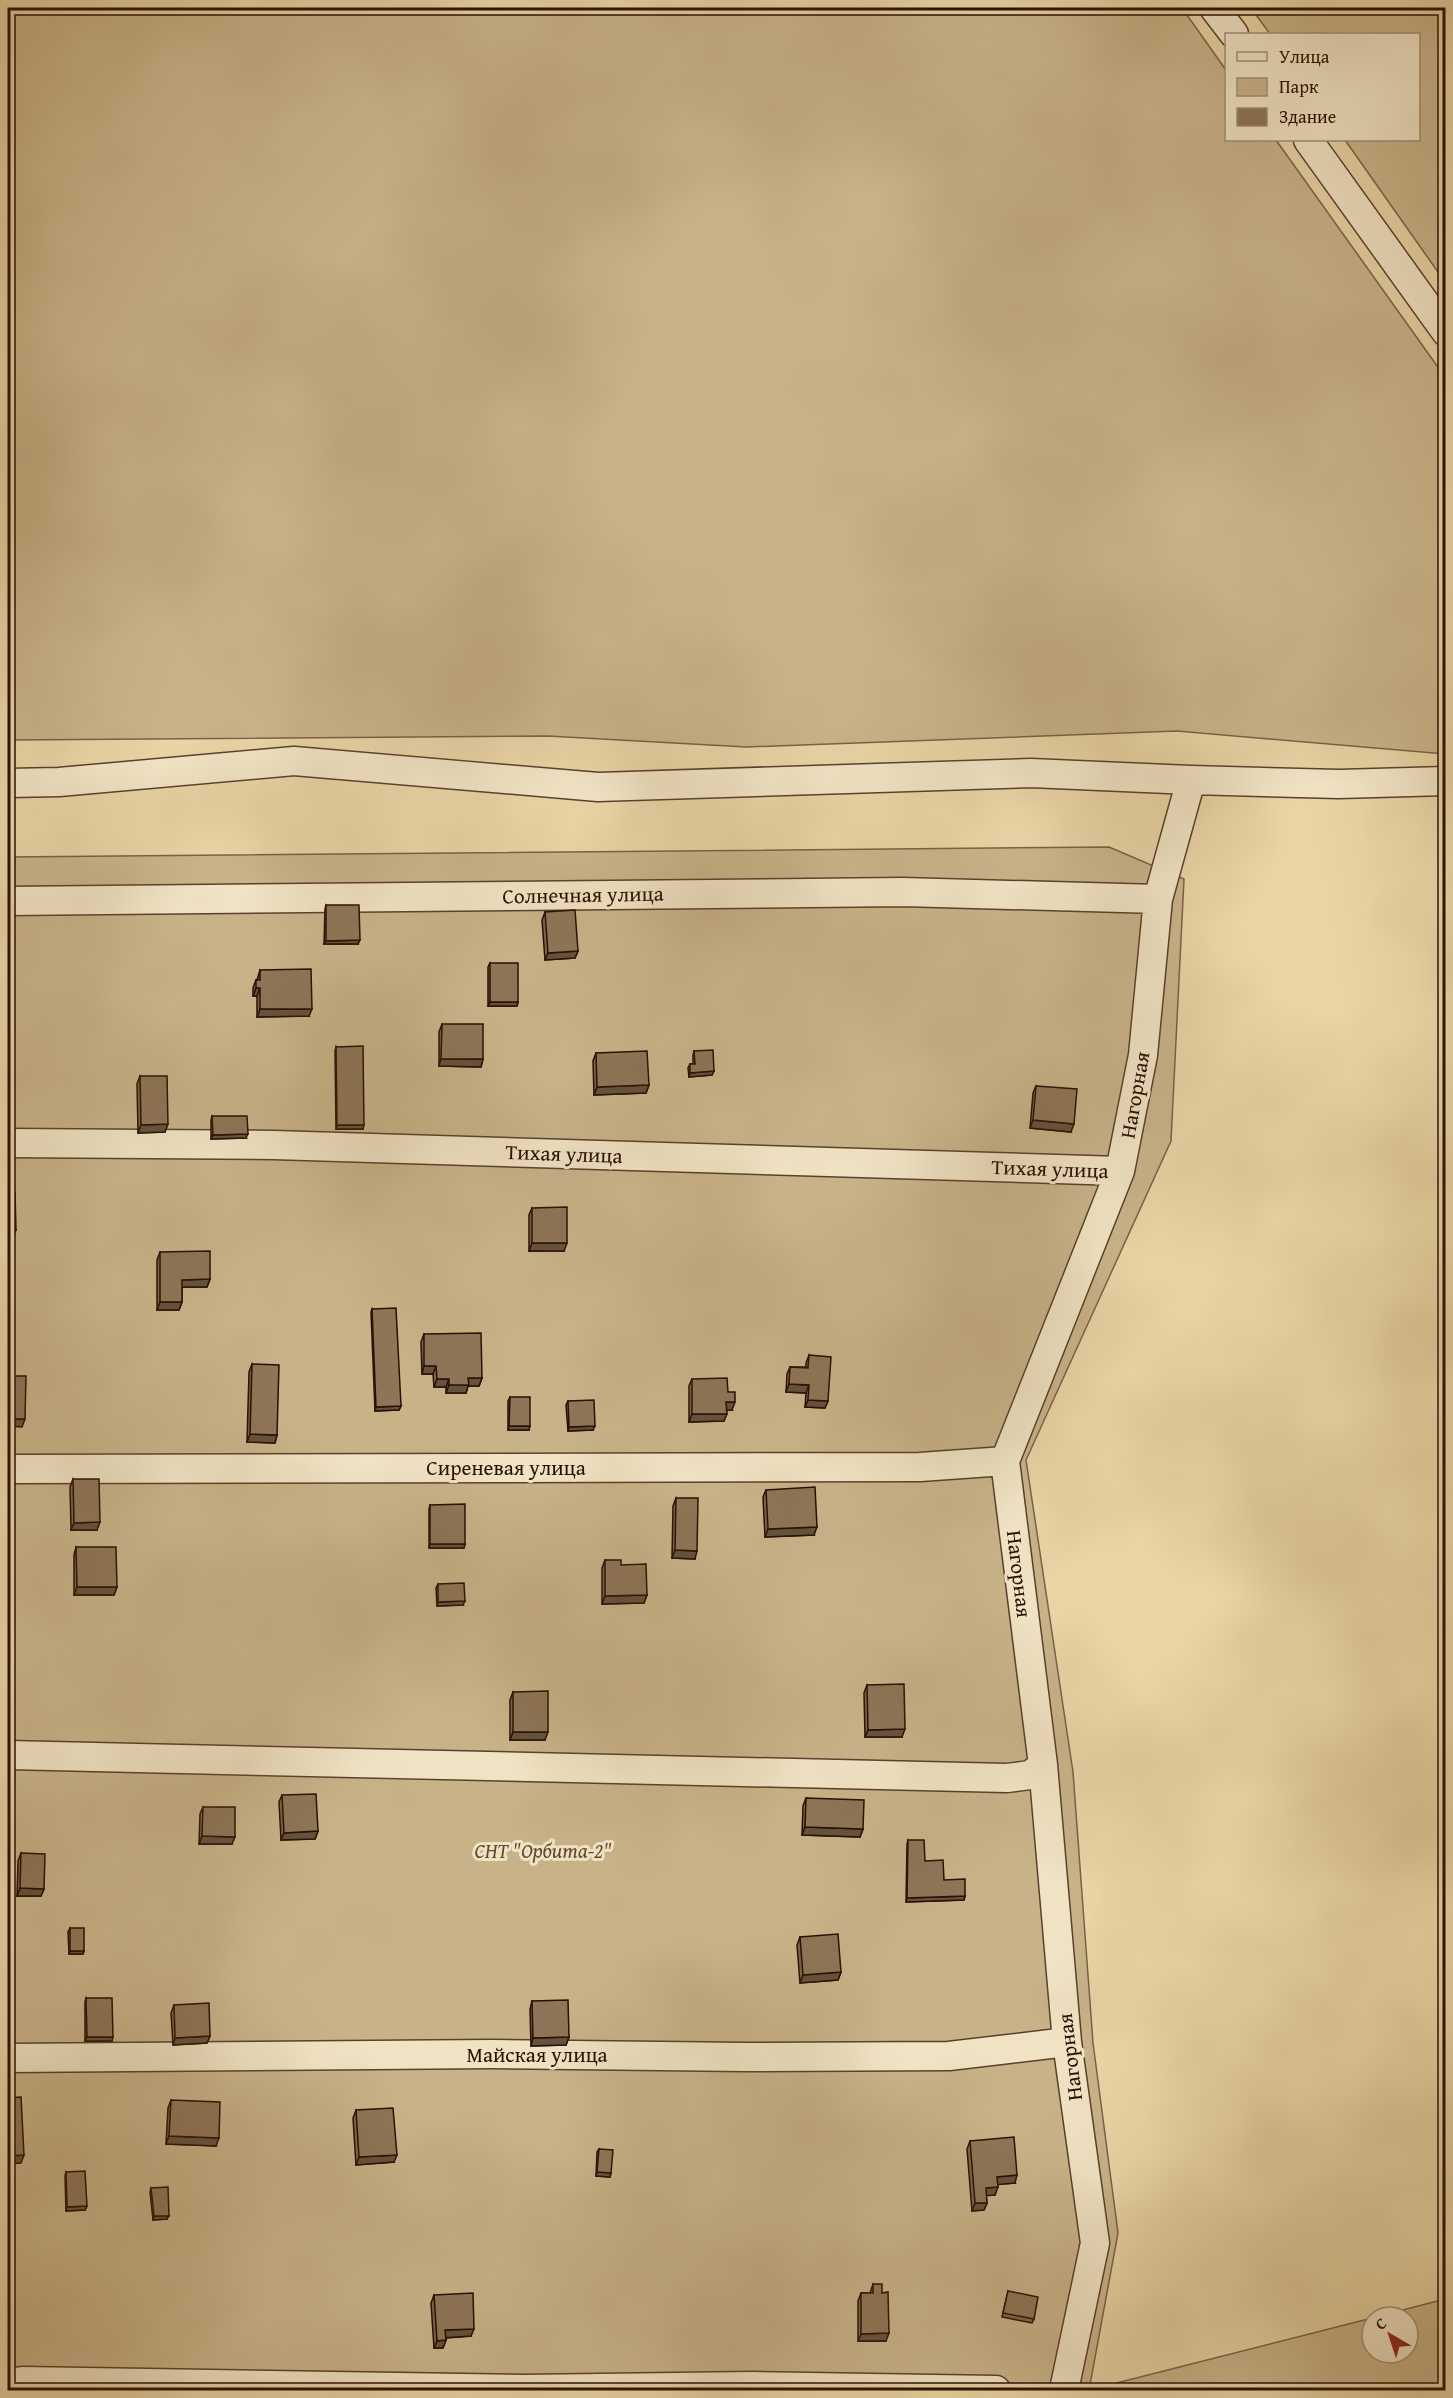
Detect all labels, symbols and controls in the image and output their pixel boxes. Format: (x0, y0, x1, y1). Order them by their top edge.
legend (1225, 33, 1420, 141)
text: Улица (1279, 43, 1330, 70)
text: Парк (1279, 73, 1319, 100)
text: Здание (1279, 103, 1336, 130)
street label: Солнечная улица (502, 878, 664, 911)
street label: Нагорная (1112, 1049, 1157, 1141)
street label: Тихая улица (505, 1136, 623, 1171)
street label: Тихая улица (991, 1151, 1109, 1186)
street label: Сиреневая улица (426, 1452, 586, 1483)
street label: Нагорная (999, 1529, 1040, 1620)
park label: СНТ "Орбита-2" (474, 1835, 612, 1866)
street label: Нагорная (1049, 2011, 1090, 2102)
street label: Майская улица (466, 2039, 608, 2070)
north arrow (1360, 2305, 1420, 2365)
text: С (1369, 2311, 1392, 2336)

